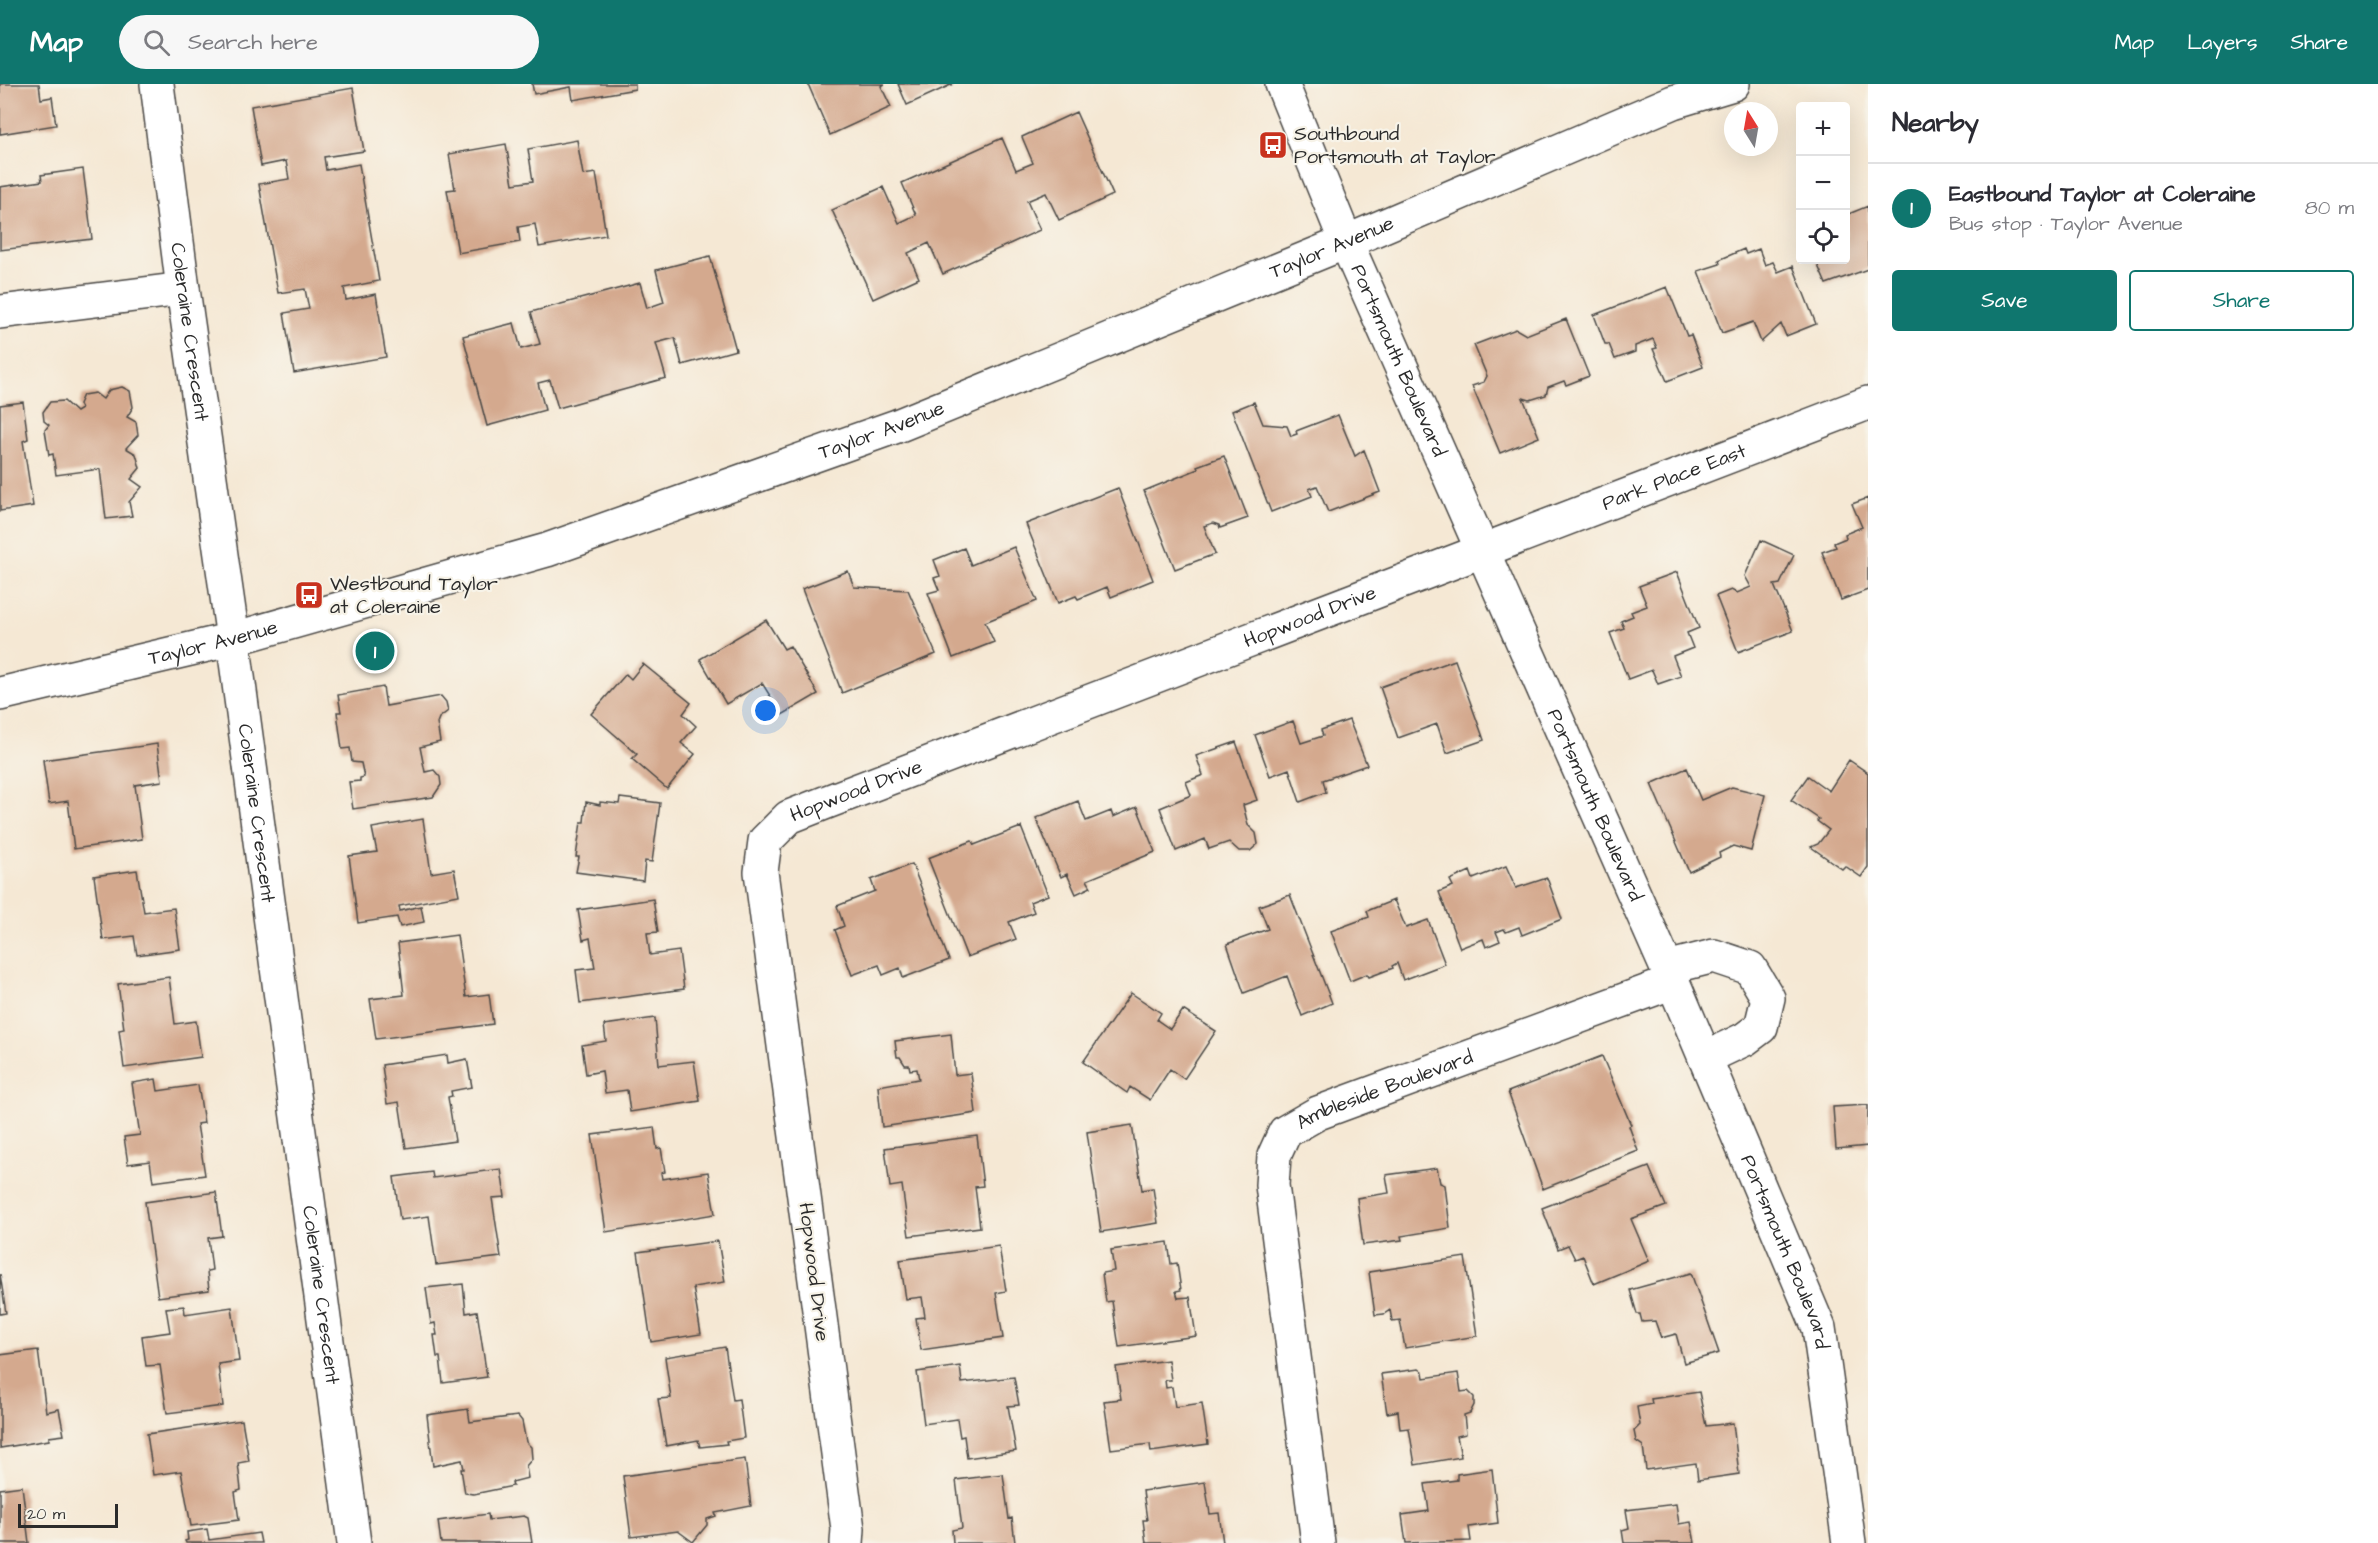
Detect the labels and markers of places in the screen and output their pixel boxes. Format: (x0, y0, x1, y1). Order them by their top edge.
place label: Southbound Portsmouth at Taylor (1294, 120, 1495, 172)
bus stop icon: Southbound Portsmouth at Taylor (1257, 129, 1289, 161)
place label: Westbound Taylor at Coleraine (330, 570, 498, 621)
bus stop icon: Westbound Taylor at Coleraine (293, 579, 325, 611)
pin: 1 (356, 628, 394, 674)

